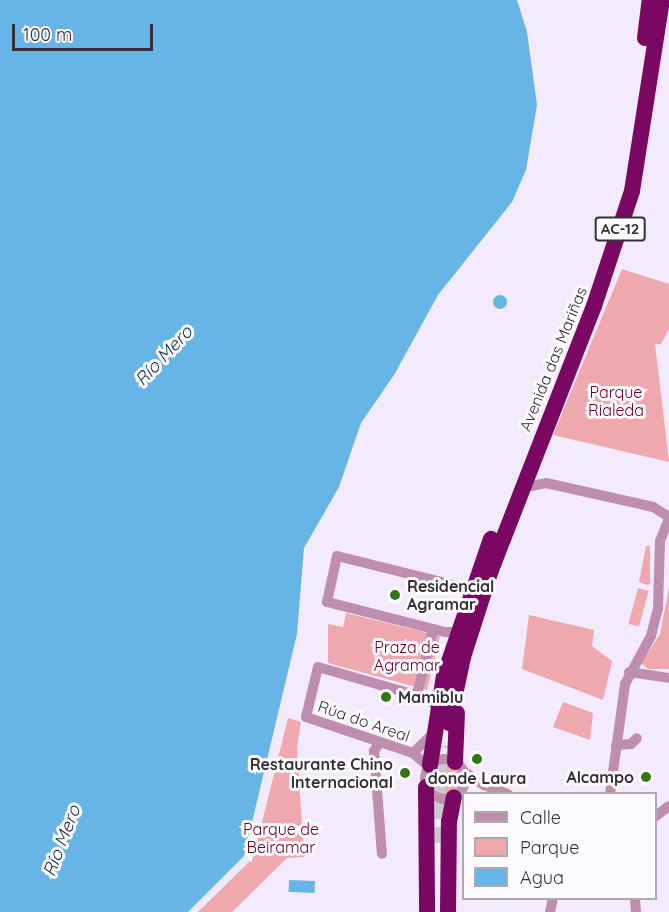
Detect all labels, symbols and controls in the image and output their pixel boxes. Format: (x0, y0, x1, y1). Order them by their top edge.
scale bar (15, 12, 156, 50)
text: 100 m (23, 23, 72, 46)
road number: AC-12 (594, 217, 646, 241)
street label: Avenida das Mariñas (515, 284, 591, 434)
water label: Río Mero (131, 322, 197, 390)
park label: Parque Rialeda (588, 382, 644, 420)
place label: Residencial Agramar (407, 576, 494, 614)
marker: Residencial Agramar (388, 588, 402, 602)
park label: Praza de Agramar (374, 637, 440, 675)
place label: Mamiblu (398, 687, 463, 707)
marker: Mamiblu (379, 690, 393, 704)
street label: Rúa do Areal (315, 696, 413, 746)
marker: donde Laura (470, 752, 484, 766)
place label: Restaurante Chino Internacional (250, 754, 393, 792)
marker: Restaurante Chino Internacional (398, 766, 412, 780)
place label: Alcampo (566, 767, 634, 787)
place label: donde Laura (428, 768, 526, 788)
marker: Alcampo (639, 770, 653, 784)
legend (462, 792, 657, 900)
water label: Río Mero (39, 803, 85, 879)
text: Calle (520, 806, 561, 829)
park label: Parque de Beiramar (243, 819, 319, 857)
text: Parque (520, 836, 579, 859)
text: Agua (520, 866, 564, 889)

